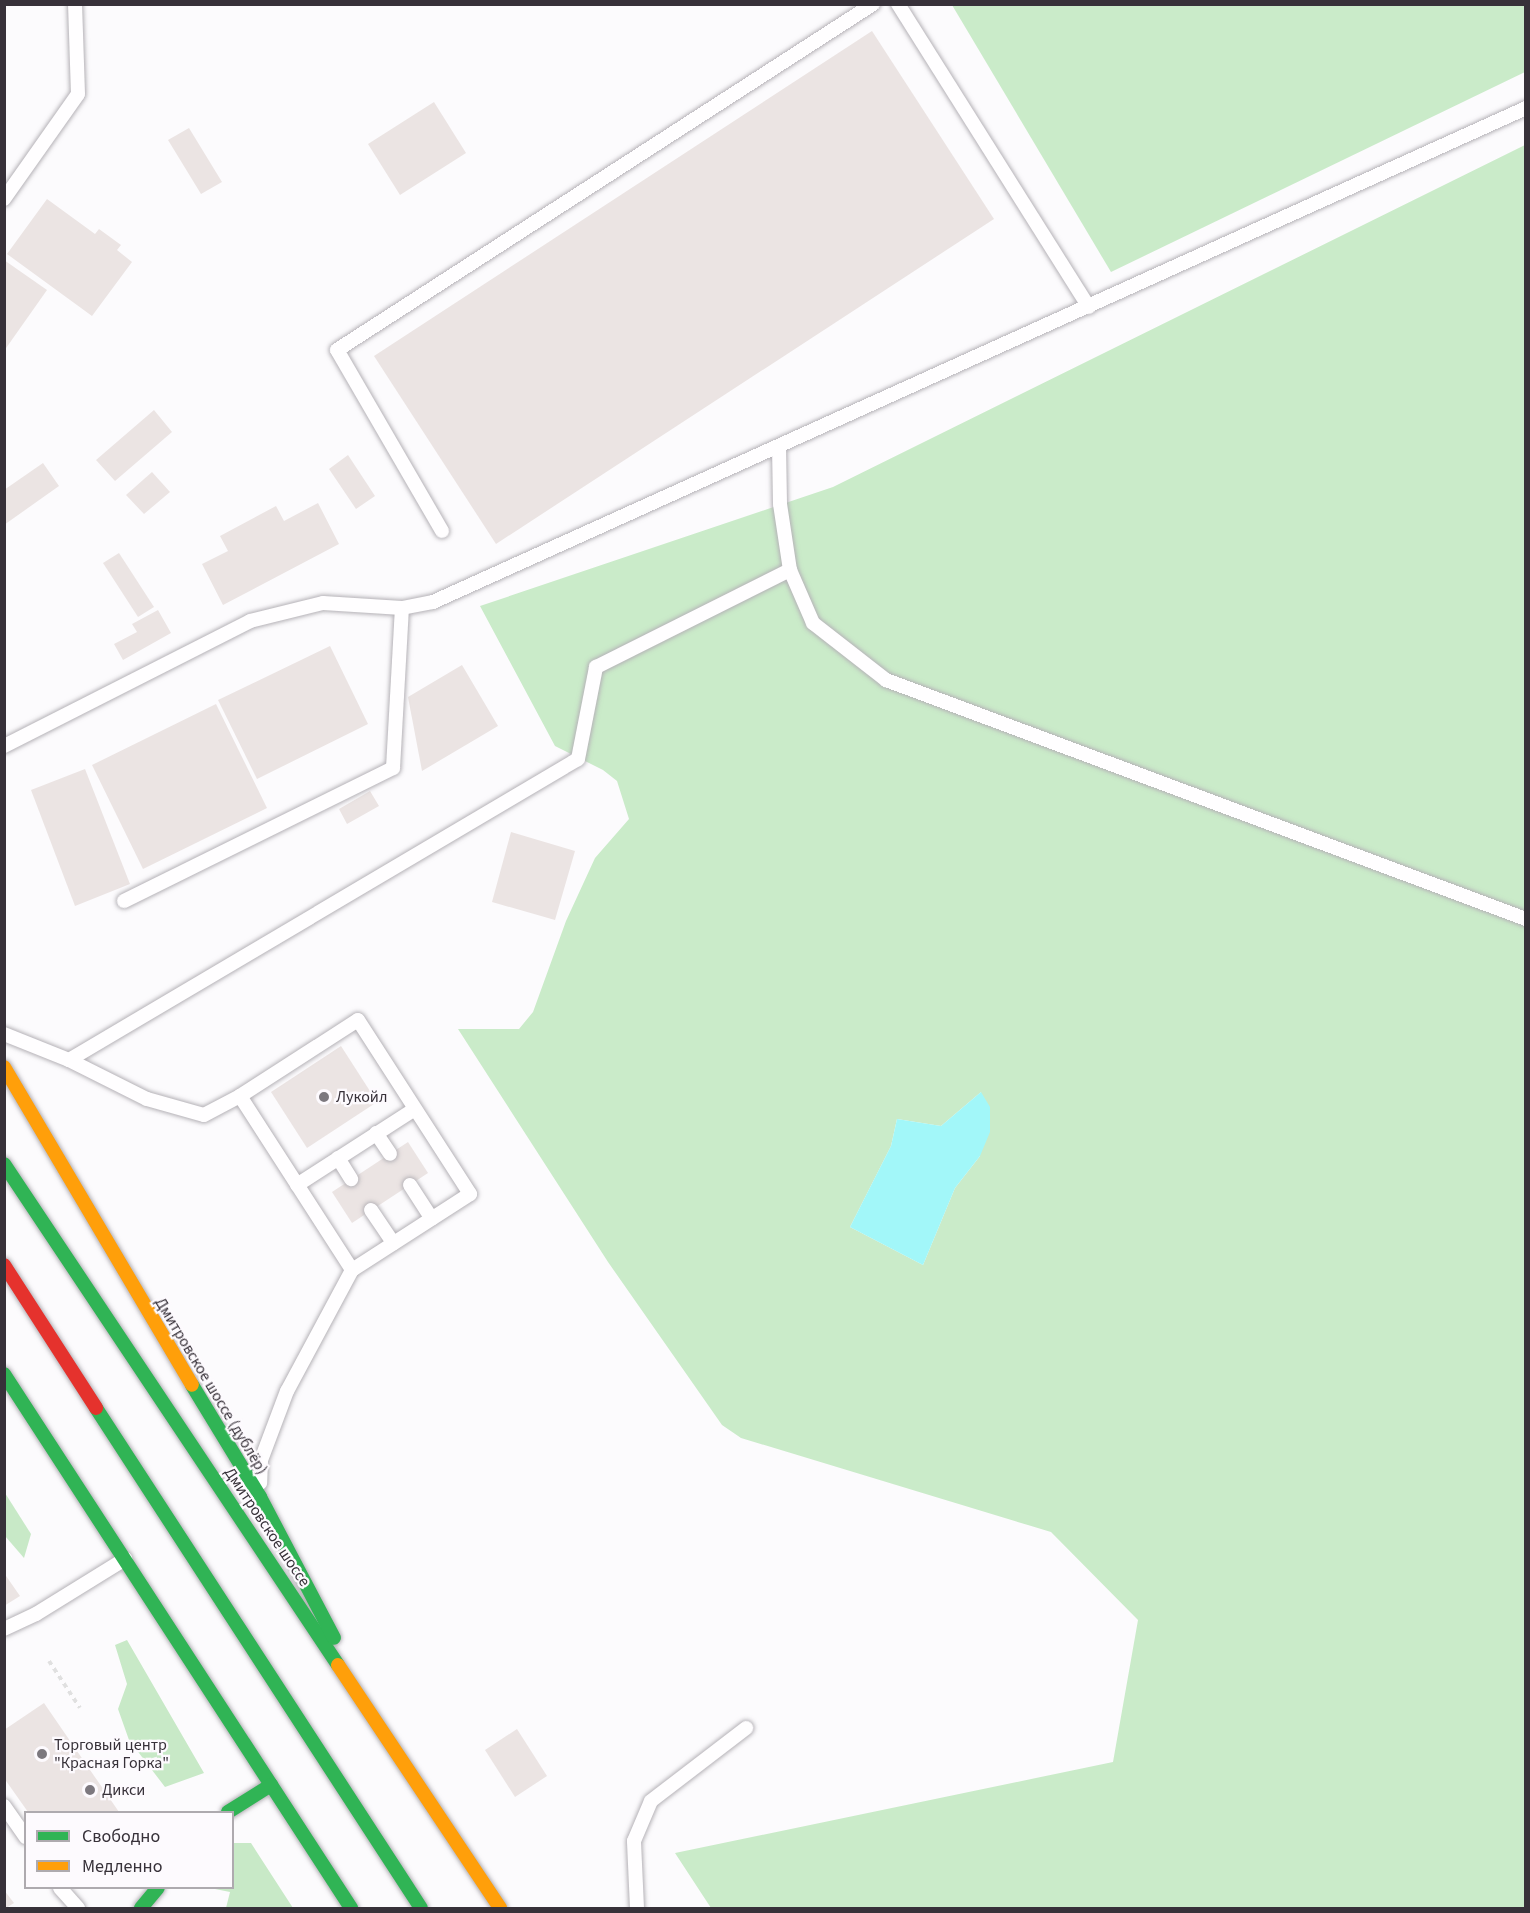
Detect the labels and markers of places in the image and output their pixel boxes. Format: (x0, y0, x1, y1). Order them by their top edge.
place label: Лукойл (336, 1087, 387, 1107)
marker: Лукойл (317, 1090, 331, 1104)
place label: Торговый центр "Красная Горка" (54, 1735, 169, 1773)
marker: Торговый центр "Красная Горка" (35, 1747, 49, 1761)
place label: Дикси (102, 1780, 145, 1800)
marker: Дикси (83, 1783, 97, 1797)

